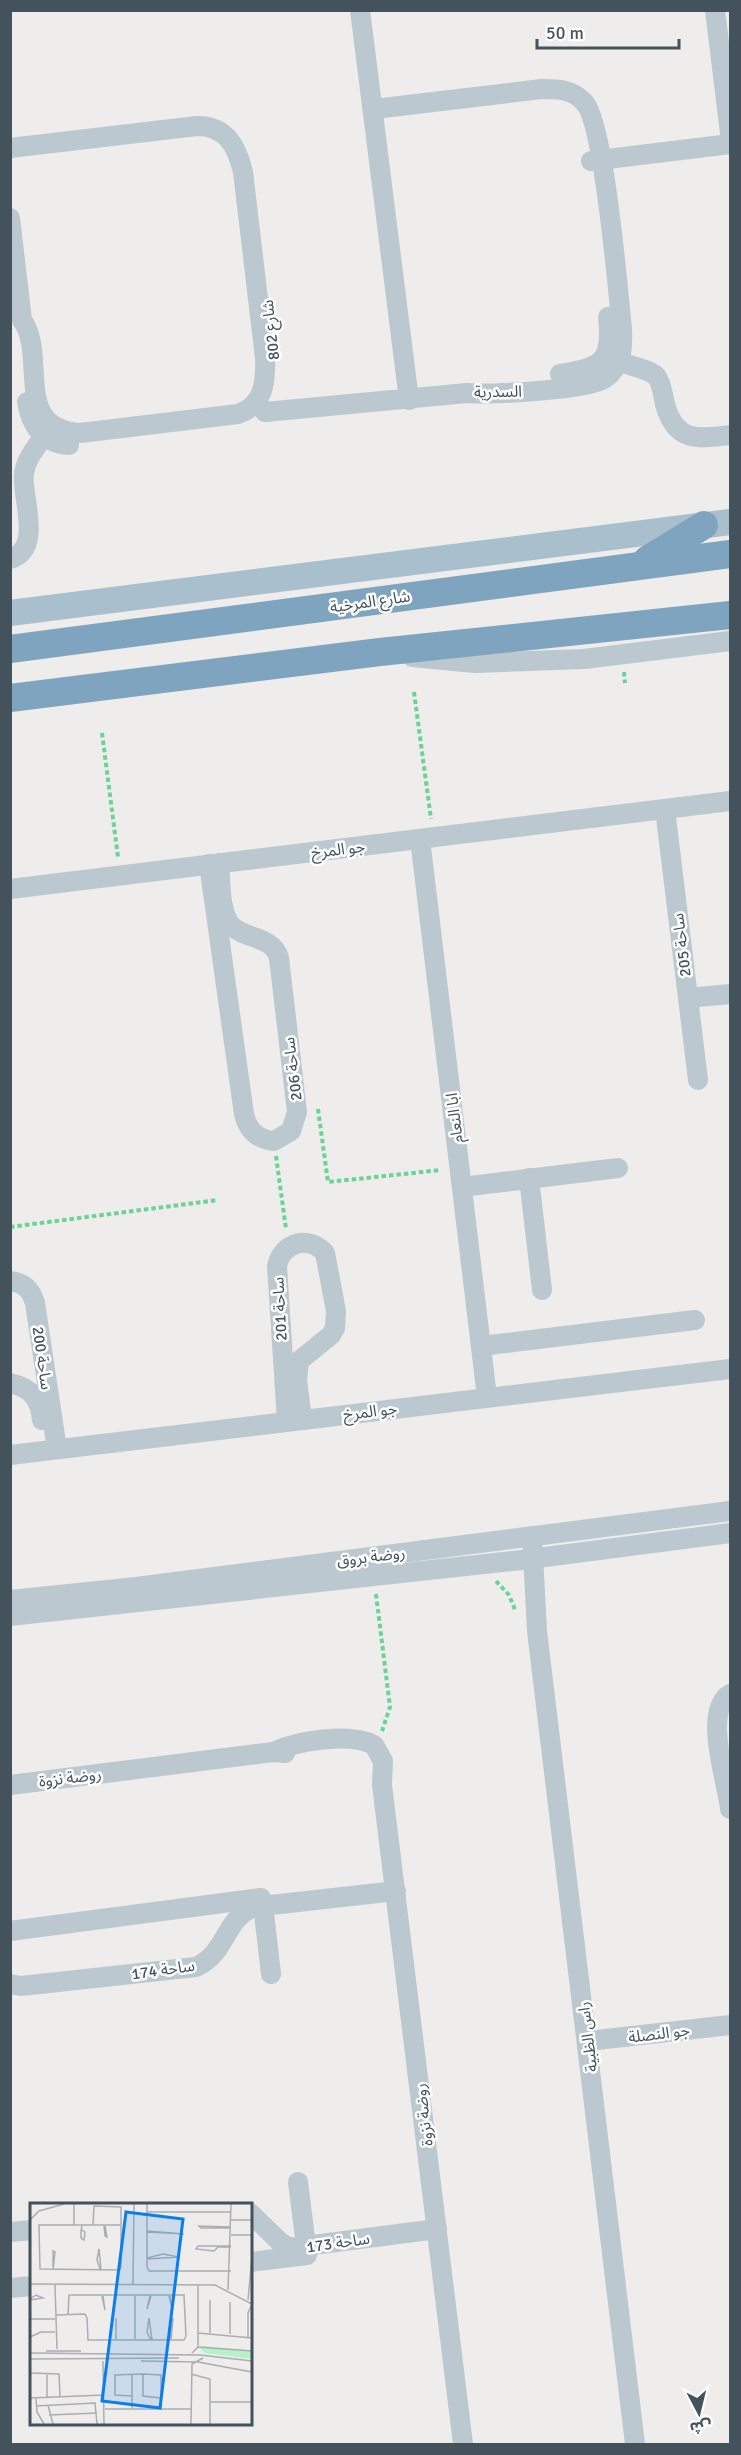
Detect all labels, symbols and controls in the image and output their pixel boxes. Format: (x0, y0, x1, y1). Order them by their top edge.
scale bar (537, 12, 680, 50)
text: 50 m (546, 22, 584, 44)
street label: شارع 802 (258, 298, 286, 361)
street label: السدرية (474, 382, 522, 402)
street label: شارع المرخية (329, 586, 412, 619)
street label: جو المرخ (310, 837, 367, 865)
street label: ساحة 205 (668, 912, 696, 978)
street label: ساحة 206 (279, 1036, 307, 1102)
street label: ابا النعام (442, 1091, 470, 1144)
street label: ساحة 201 (268, 1277, 292, 1341)
street label: ساحة 200 (28, 1325, 56, 1391)
street label: جو المرخ (342, 1399, 399, 1427)
street label: روضة بروق (336, 1543, 407, 1571)
street label: روضة نزوة (38, 1764, 103, 1792)
street label: ساحة 174 (130, 1956, 196, 1984)
street label: راس الظبية (574, 2001, 602, 2073)
street label: جو النصلة (627, 2020, 691, 2048)
street label: روضة نزوة (410, 2082, 438, 2147)
inset map (30, 2203, 252, 2425)
street label: ساحة 173 (305, 2229, 371, 2257)
north arrow (669, 2383, 729, 2443)
text: ش (689, 2416, 713, 2438)

